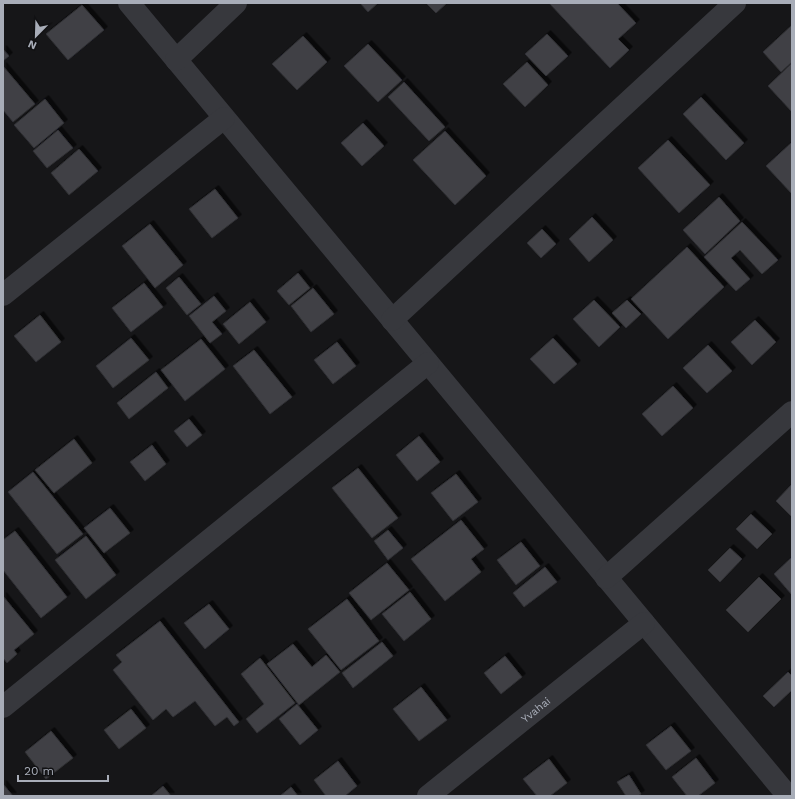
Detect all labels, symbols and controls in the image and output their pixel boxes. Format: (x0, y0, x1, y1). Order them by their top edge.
north arrow (16, 16, 56, 56)
text: N (26, 37, 39, 52)
street label: Yvahai (519, 694, 553, 726)
scale bar (18, 757, 108, 783)
text: 20 m (24, 764, 54, 778)

